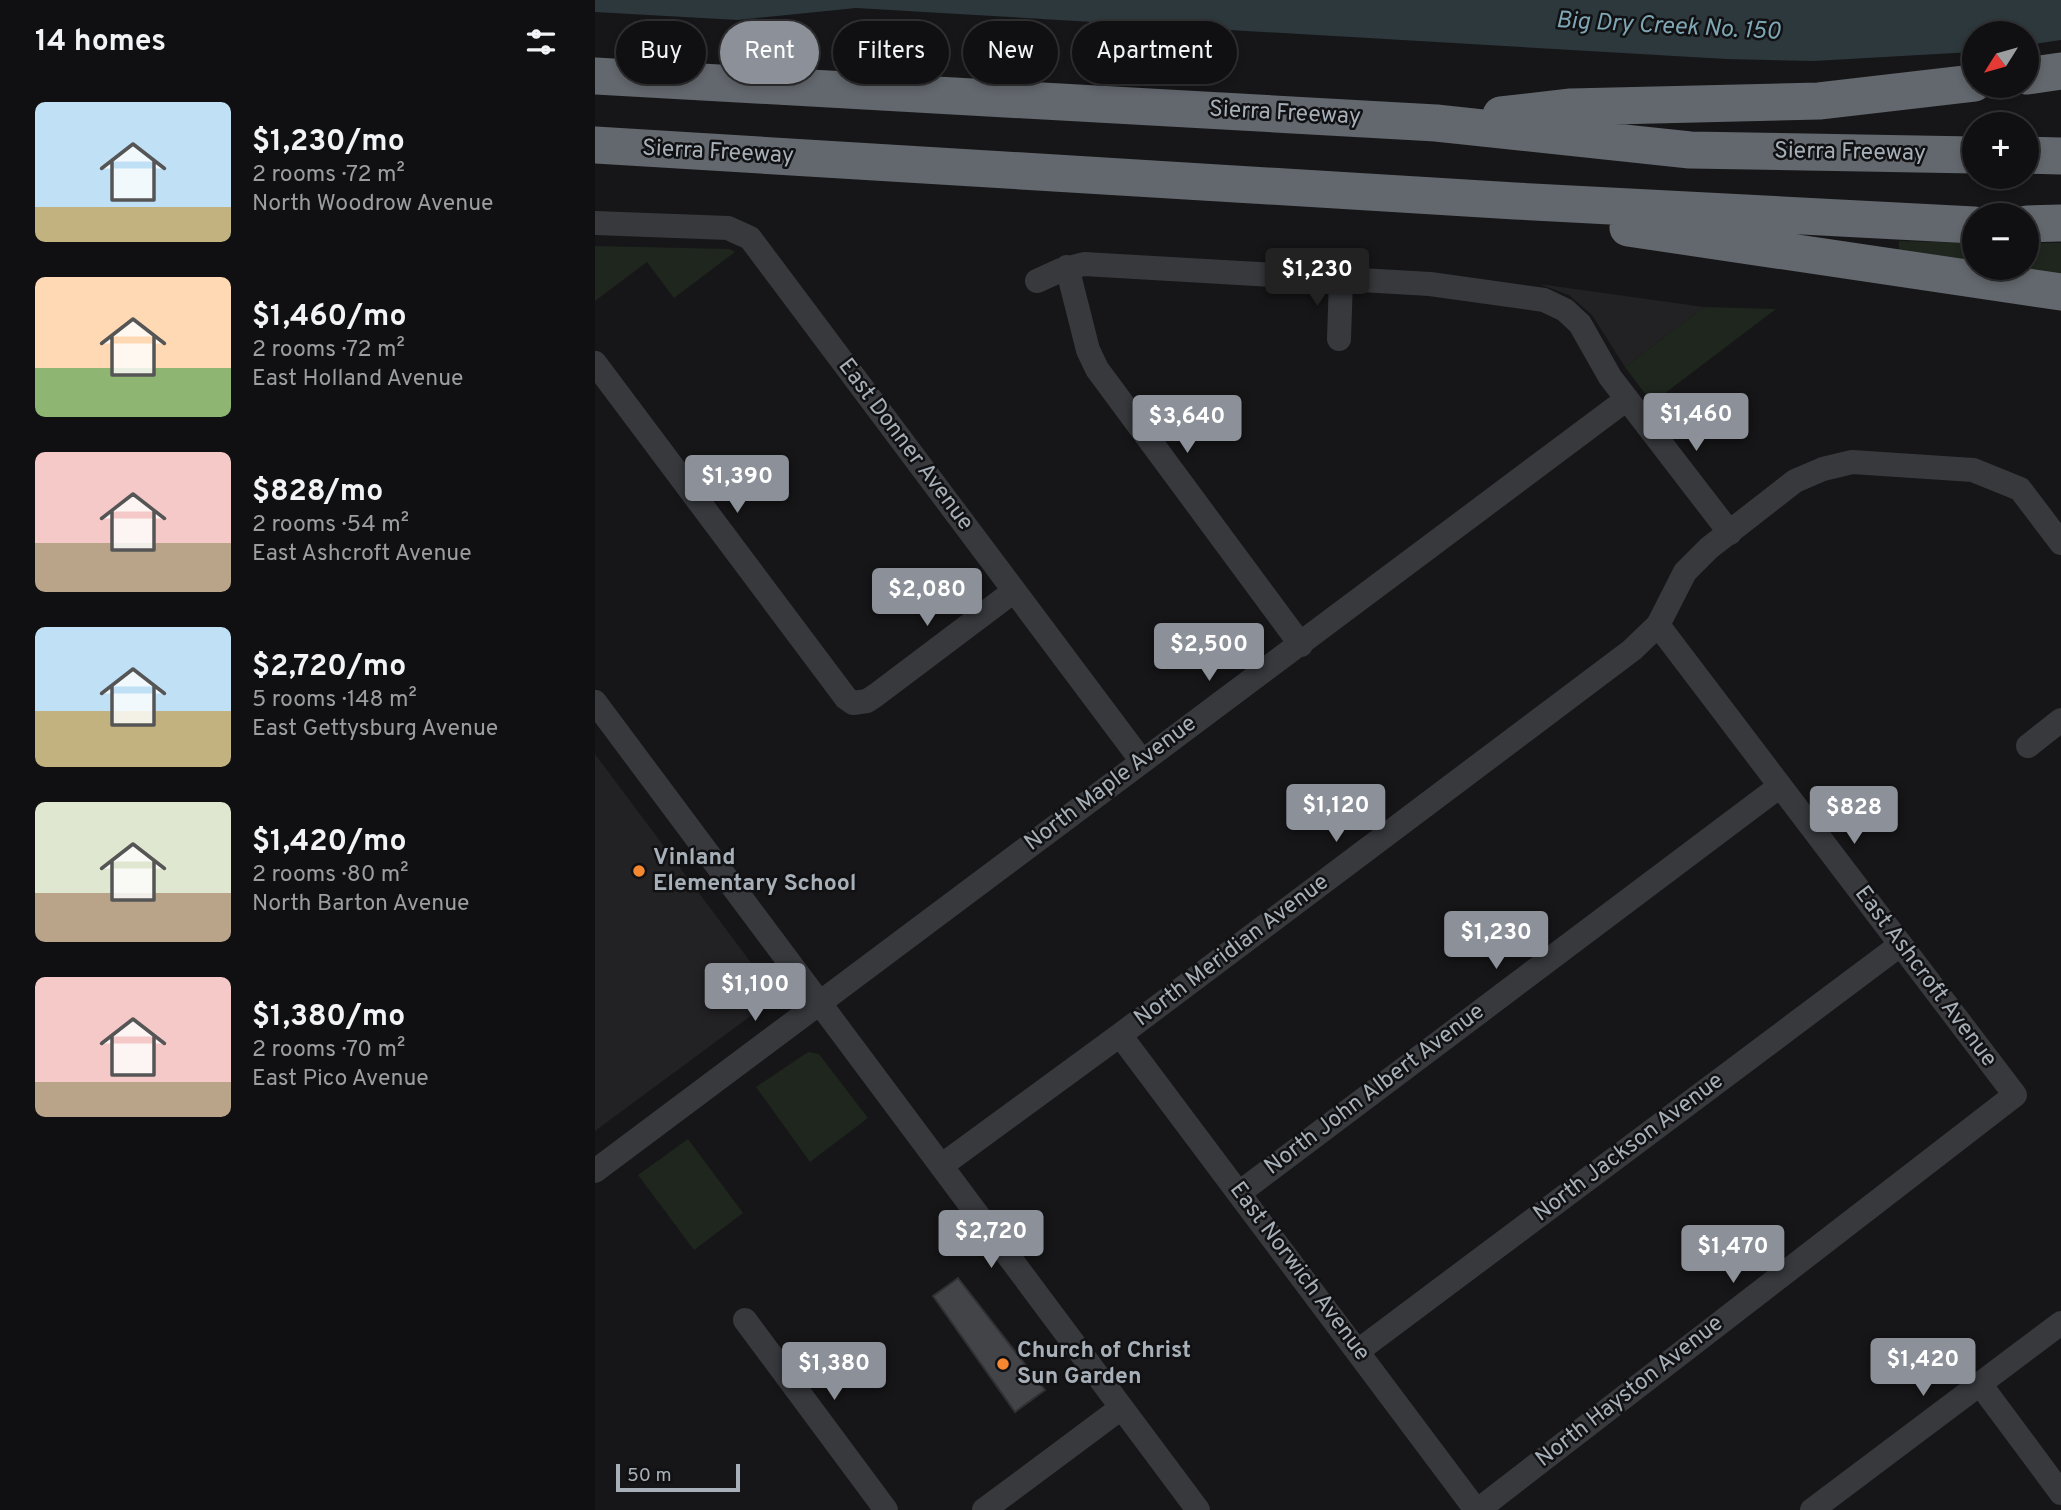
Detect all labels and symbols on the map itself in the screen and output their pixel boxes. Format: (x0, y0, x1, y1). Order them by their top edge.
water label: Big Dry Creek No. 150 (1555, 6, 1782, 48)
north arrow (1962, 21, 2039, 98)
street label: Sierra Freeway (1208, 96, 1362, 132)
street label: Sierra Freeway (641, 135, 795, 171)
street label: Sierra Freeway (1774, 137, 1926, 169)
pin: $1,230 (1260, 248, 1374, 308)
street label: East Donner Avenue (831, 353, 979, 537)
pin: $1,460 (1639, 393, 1753, 453)
pin: $3,640 (1130, 396, 1244, 455)
pin: $1,390 (680, 456, 794, 515)
pin: $2,080 (870, 568, 984, 628)
pin: $2,500 (1152, 624, 1266, 683)
street label: North Maple Avenue (1019, 710, 1203, 858)
pin: $1,120 (1279, 784, 1393, 844)
pin: $828 (1813, 786, 1895, 846)
place label: Vinland Elementary School (653, 844, 857, 899)
marker: Vinland Elementary School (631, 863, 647, 879)
street label: North Meridian Avenue (1129, 868, 1335, 1034)
street label: East Ashcroft Avenue (1847, 881, 2003, 1073)
pin: $1,230 (1439, 912, 1553, 971)
pin: $1,100 (698, 964, 812, 1023)
street label: North John Albert Avenue (1259, 998, 1491, 1182)
street label: North Jackson Avenue (1528, 1067, 1730, 1229)
street label: East Norwich Avenue (1222, 1177, 1376, 1367)
pin: $2,720 (934, 1210, 1048, 1270)
pin: $1,470 (1676, 1226, 1790, 1285)
street label: North Hayston Avenue (1530, 1310, 1730, 1474)
place label: Church of Christ Sun Garden (1017, 1337, 1191, 1392)
pin: $1,420 (1866, 1338, 1980, 1398)
pin: $1,380 (777, 1342, 891, 1402)
marker: Church of Christ Sun Garden (995, 1356, 1011, 1372)
scale bar (616, 1461, 740, 1493)

